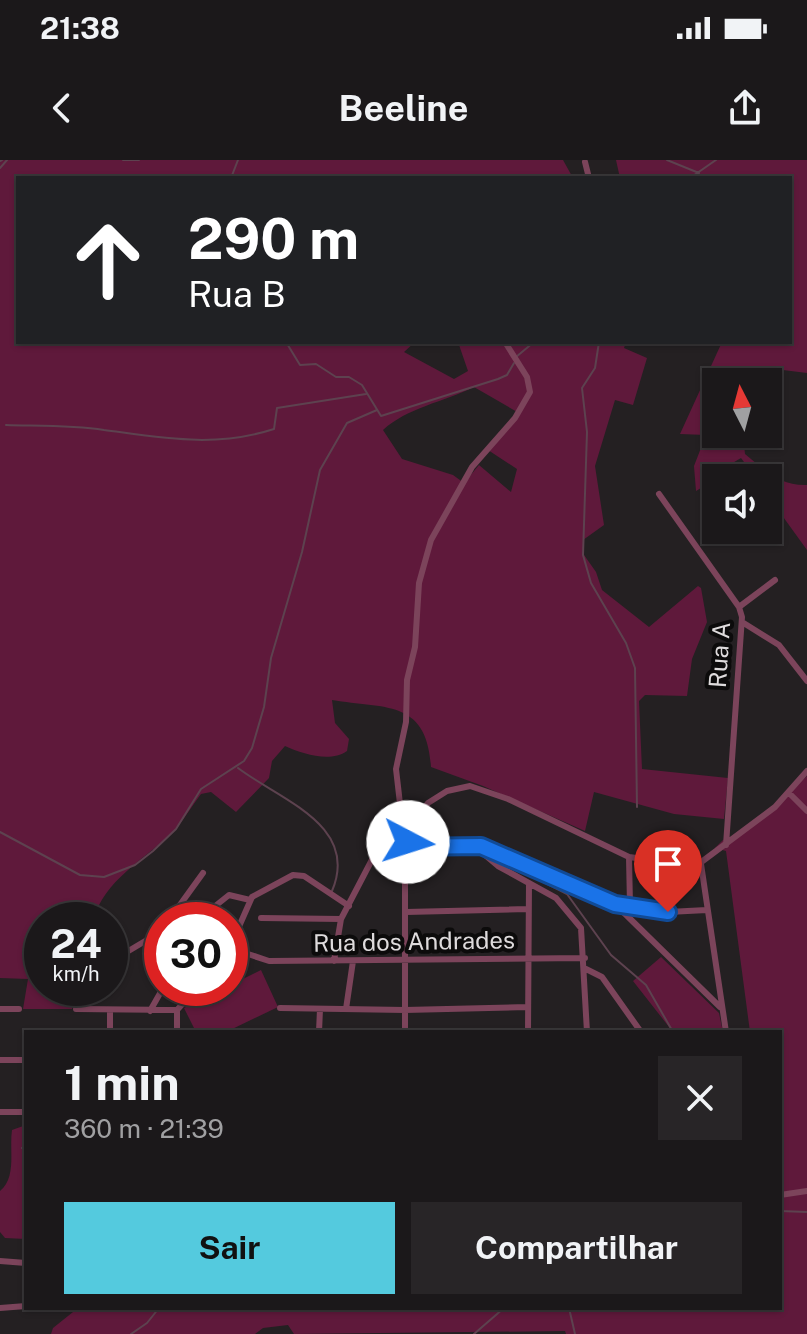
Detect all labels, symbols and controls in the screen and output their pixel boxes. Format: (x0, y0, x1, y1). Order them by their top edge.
text: 21:38 (40, 10, 120, 46)
icon: back (40, 86, 84, 130)
icon: share (723, 86, 767, 130)
text: Beeline (339, 87, 468, 129)
text: 290 m (188, 206, 359, 272)
icon: ahead (56, 208, 160, 312)
text: Rua B (188, 273, 286, 315)
north arrow (702, 368, 782, 448)
map controls (702, 368, 782, 544)
button: sound (702, 464, 782, 544)
street label: Rua A (703, 621, 735, 689)
position arrow (366, 800, 450, 884)
pin (634, 830, 702, 912)
icon: arrive (646, 842, 690, 886)
speed limit sign: 30 (144, 902, 248, 1006)
text: 24 (50, 920, 102, 967)
street label: Rua dos Andrades (313, 925, 515, 957)
text: km/h (52, 962, 100, 986)
text: 1 min (64, 1054, 180, 1111)
button: close (658, 1056, 742, 1140)
text: 360 m · 21:39 (64, 1113, 224, 1144)
button: Sair (64, 1202, 395, 1294)
button: Compartilhar (411, 1202, 742, 1294)

